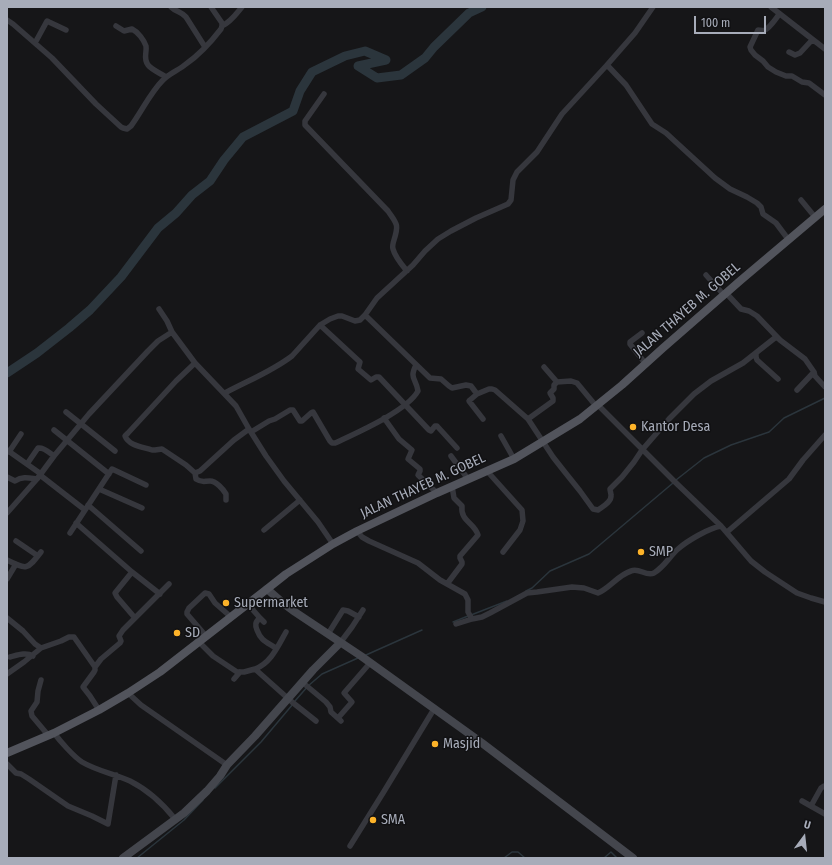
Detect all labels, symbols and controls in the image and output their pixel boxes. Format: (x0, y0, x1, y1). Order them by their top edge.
scale bar (696, 8, 768, 34)
text: 100 m (701, 16, 730, 30)
street label: JALAN THAYEB M. GOBEL (630, 259, 744, 361)
place label: Kantor Desa (641, 419, 710, 435)
marker: Kantor Desa (628, 422, 638, 432)
street label: JALAN THAYEB M. GOBEL (358, 450, 488, 522)
place label: SMP (649, 544, 673, 560)
marker: SMP (636, 547, 646, 557)
place label: Supermarket (234, 595, 308, 611)
marker: Supermarket (221, 598, 231, 608)
place label: SD (185, 625, 200, 641)
marker: SD (172, 628, 182, 638)
place label: Masjid (443, 736, 480, 752)
marker: Masjid (430, 739, 440, 749)
place label: SMA (381, 812, 405, 828)
marker: SMA (368, 815, 378, 825)
north arrow (784, 817, 824, 857)
text: U (802, 818, 812, 832)

